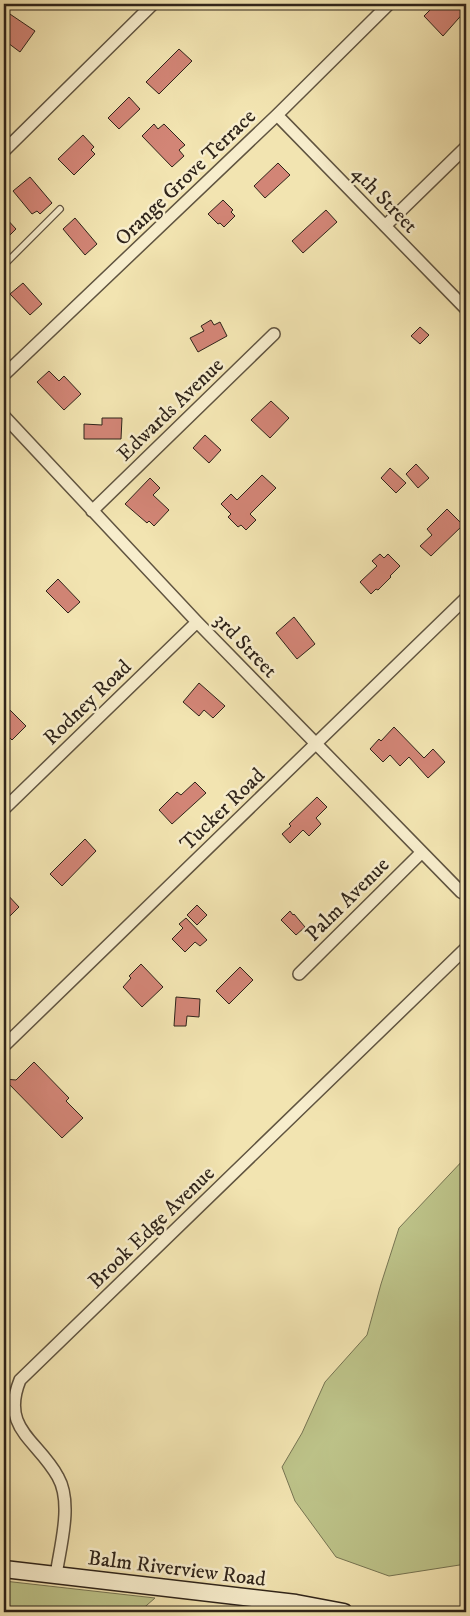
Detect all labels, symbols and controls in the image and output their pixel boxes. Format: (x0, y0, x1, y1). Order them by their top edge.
street label: Orange Grove Terrace (110, 104, 262, 252)
street label: 4th Street (346, 160, 423, 239)
street label: Edwards Avenue (112, 352, 230, 467)
street label: 3rd Street (208, 608, 283, 684)
street label: Rodney Road (38, 654, 137, 751)
street label: Tucker Road (175, 762, 271, 857)
street label: Palm Avenue (300, 852, 395, 947)
street label: Brook Edge Avenue (83, 1161, 220, 1295)
street label: Balm Riverview Road (87, 1545, 268, 1593)

